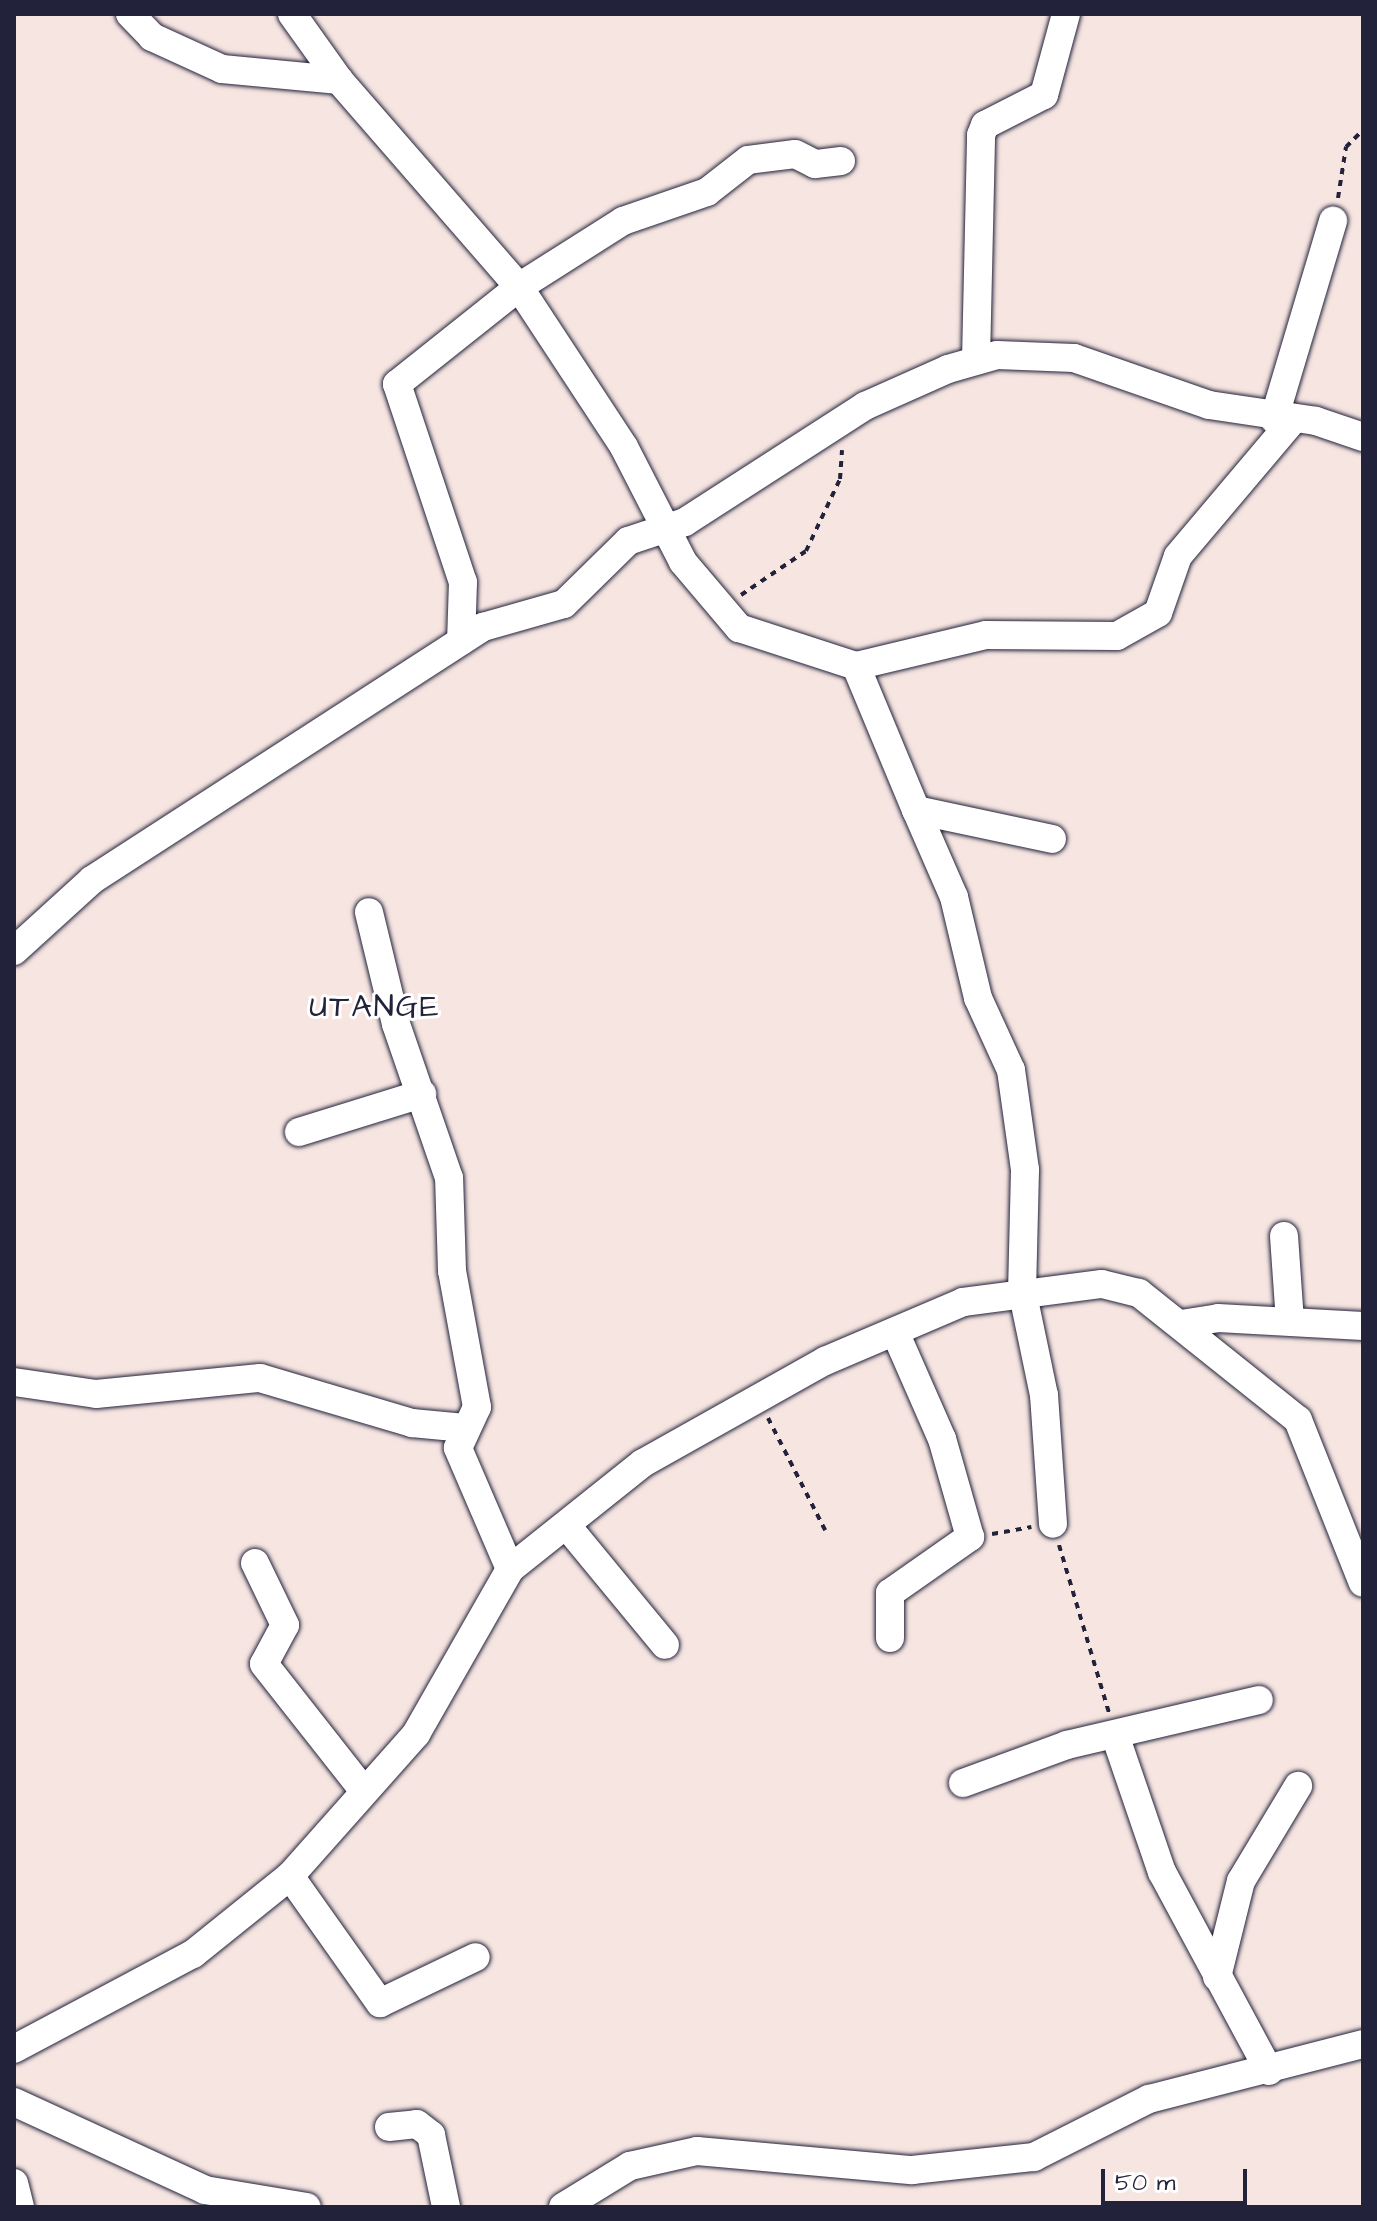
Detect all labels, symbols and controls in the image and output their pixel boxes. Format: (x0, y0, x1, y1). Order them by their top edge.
district label: UTANGE (309, 988, 441, 1026)
scale bar (1105, 2153, 1251, 2203)
text: 50 m (1115, 2166, 1175, 2200)

